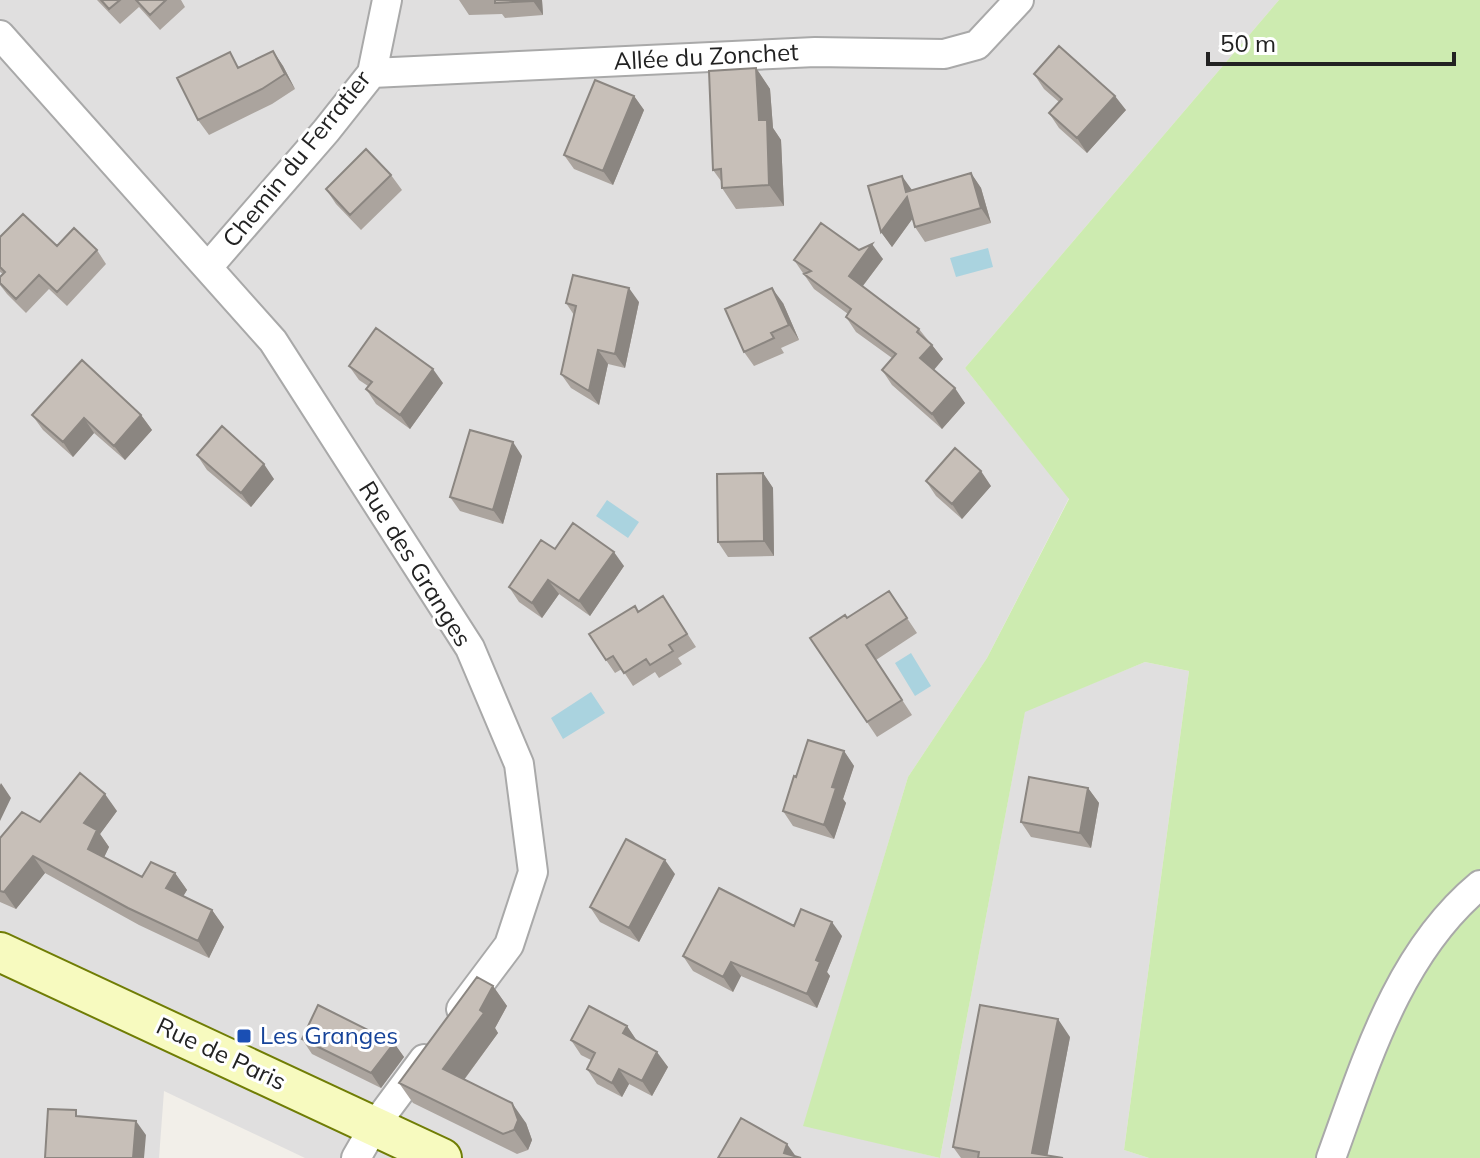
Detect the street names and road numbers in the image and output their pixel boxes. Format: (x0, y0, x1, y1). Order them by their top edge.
street label: Allée du Zonchet (613, 36, 799, 76)
street label: Chemin du Ferratier (216, 64, 377, 253)
street label: Rue des Granges (353, 475, 479, 652)
street label: Rue de Paris (152, 1010, 291, 1096)

